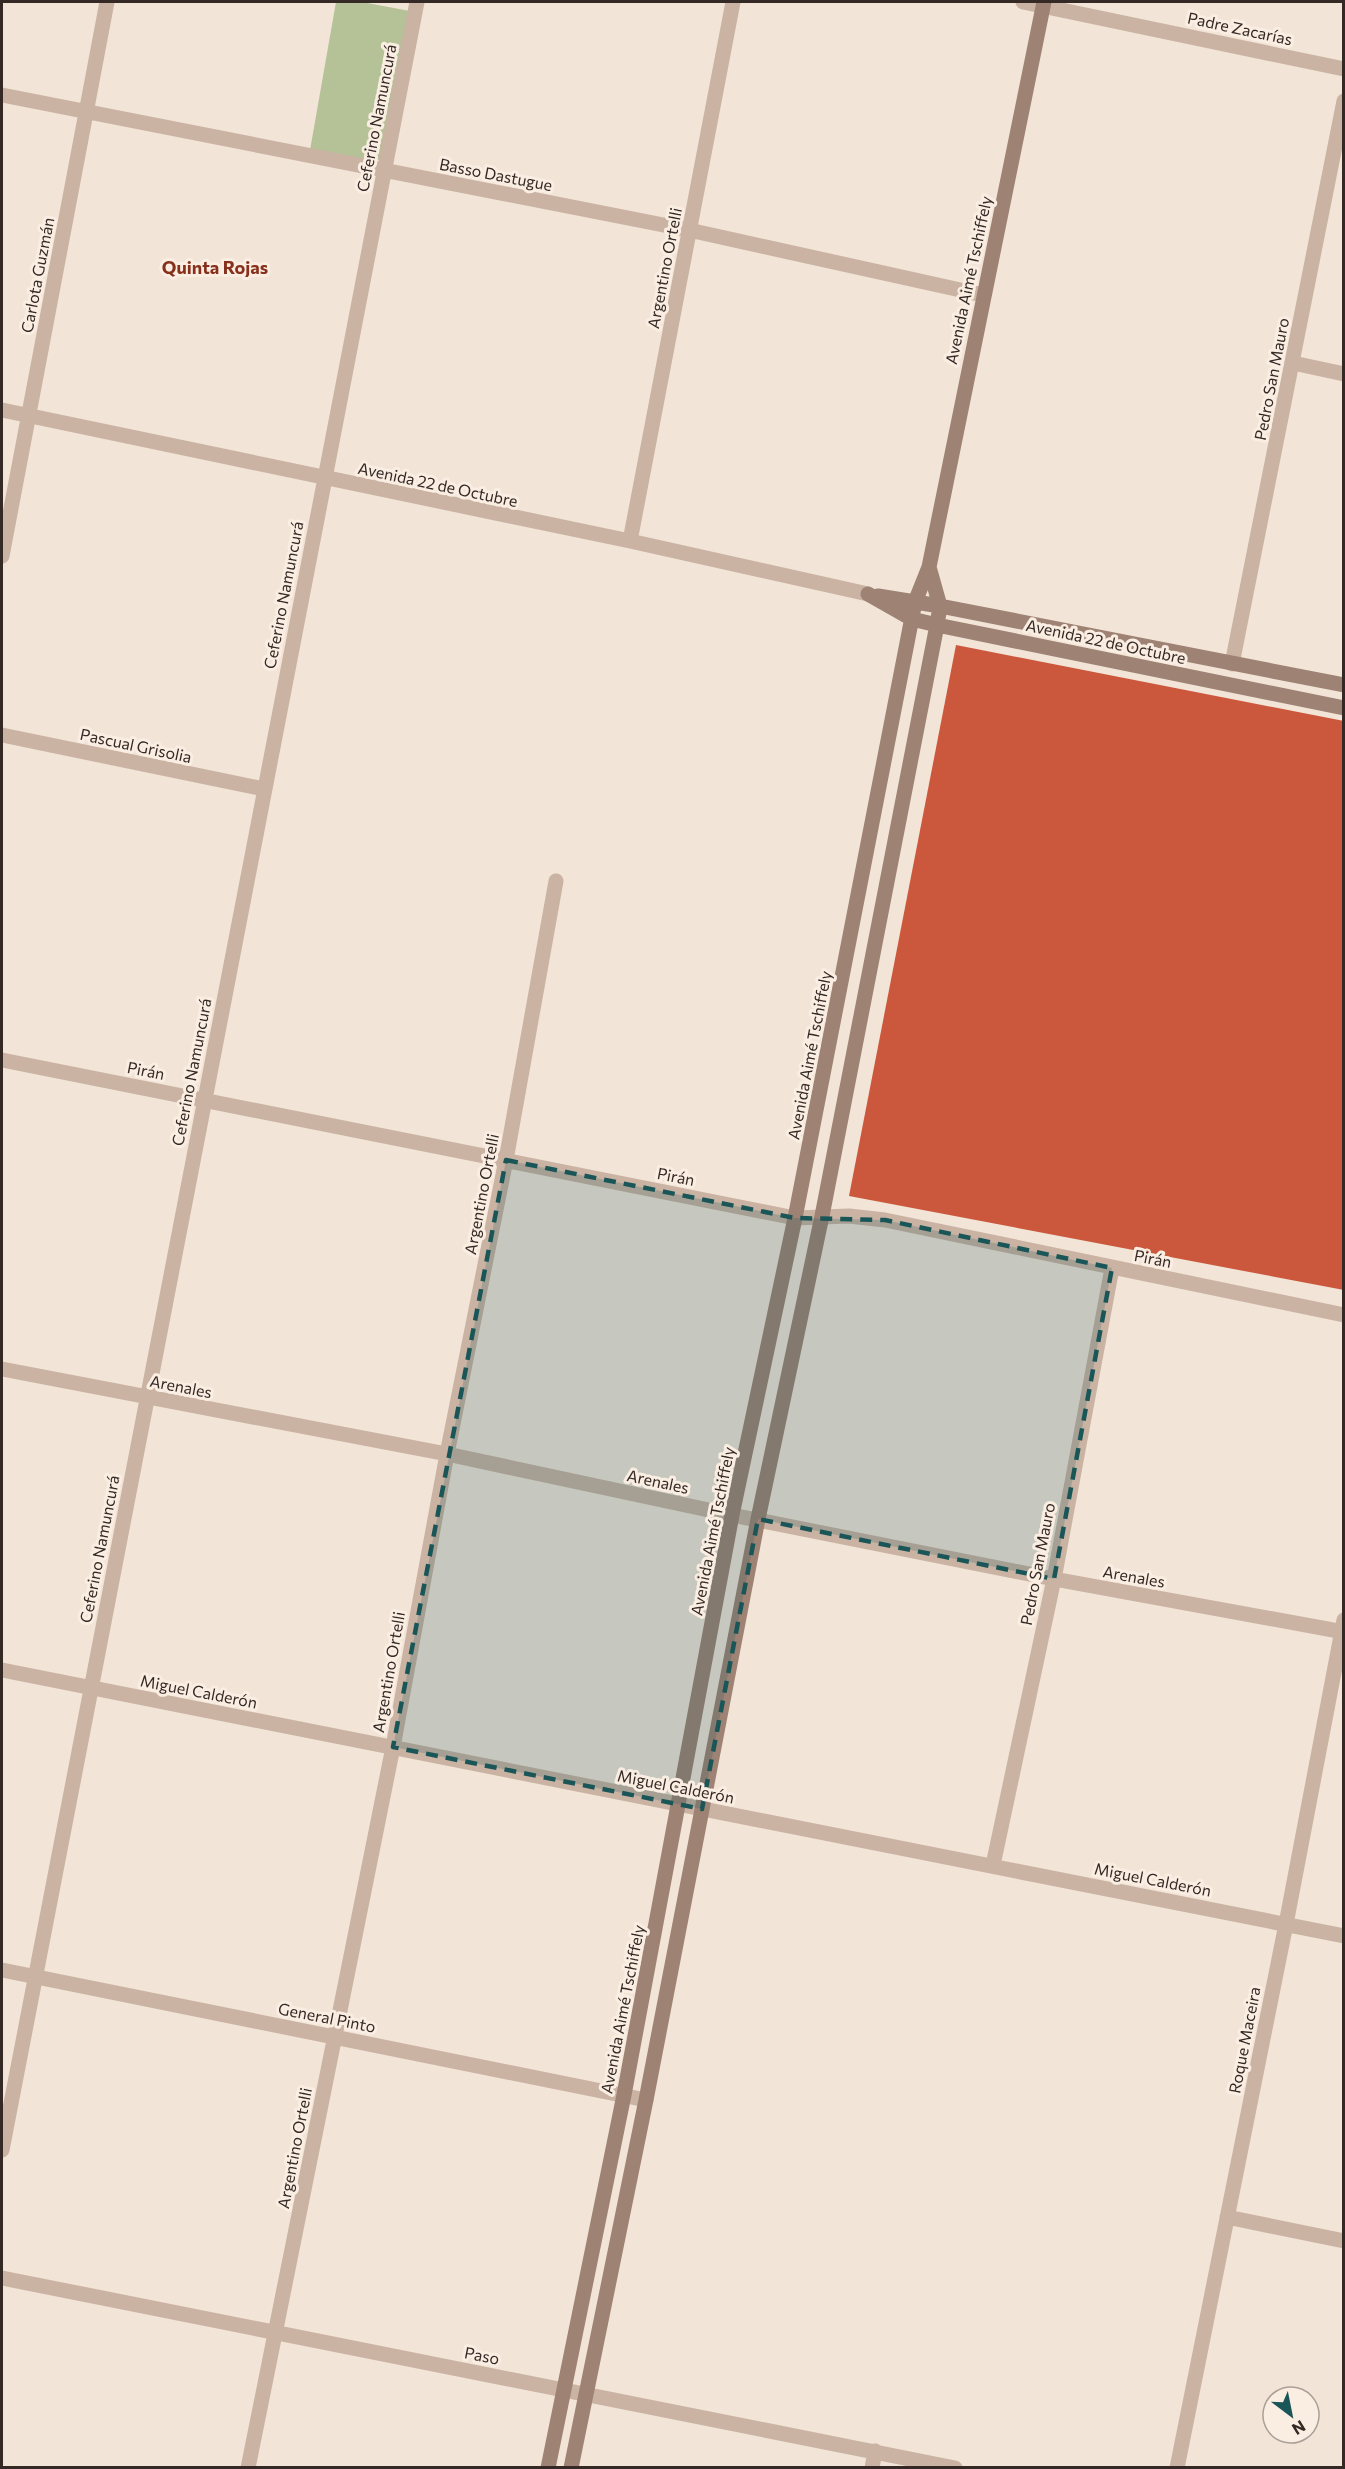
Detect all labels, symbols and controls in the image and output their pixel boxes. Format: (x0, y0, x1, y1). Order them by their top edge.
street label: Padre Zacarías (1186, 8, 1294, 48)
street label: Ceferino Namuncurá (352, 43, 400, 193)
street label: Basso Dastugue (438, 154, 554, 194)
street label: Avenida Aimé Tschiffely (941, 194, 995, 366)
street label: Argentino Ortelli (643, 206, 685, 330)
street label: Carlota Guzmán (16, 216, 58, 334)
district label: Quinta Rojas (162, 256, 268, 278)
street label: Pedro San Mauro (1250, 316, 1292, 442)
street label: Avenida 22 de Octubre (356, 458, 520, 510)
street label: Ceferino Namuncurá (259, 520, 307, 670)
street label: Avenida 22 de Octubre (1024, 615, 1188, 667)
street label: Pascual Grisolia (78, 724, 194, 766)
street label: Avenida Aimé Tschiffely (783, 969, 835, 1141)
street label: Ceferino Namuncurá (167, 997, 215, 1147)
street label: Pirán (126, 1057, 166, 1083)
street label: Argentino Ortelli (460, 1132, 502, 1256)
street label: Pirán (656, 1163, 696, 1189)
street label: Pirán (1133, 1245, 1173, 1271)
street label: Arenales (148, 1371, 214, 1401)
street label: Avenida Aimé Tschiffely (686, 1445, 738, 1617)
street label: Arenales (625, 1465, 691, 1497)
street label: Ceferino Namuncurá (75, 1474, 123, 1624)
street label: Pedro San Mauro (1016, 1501, 1058, 1627)
street label: Arenales (1101, 1561, 1167, 1591)
street label: Argentino Ortelli (368, 1610, 408, 1734)
street label: Miguel Calderón (139, 1670, 259, 1712)
street label: Miguel Calderón (616, 1765, 736, 1807)
street label: Miguel Calderón (1093, 1858, 1213, 1900)
street label: Avenida Aimé Tschiffely (596, 1923, 648, 2095)
street label: Roque Maceira (1224, 1985, 1264, 2095)
street label: General Pinto (277, 1998, 377, 2036)
street label: Argentino Ortelli (273, 2086, 315, 2210)
street label: Paso (463, 2342, 501, 2368)
north arrow (1261, 2385, 1321, 2445)
text: N (1289, 2417, 1309, 2439)

